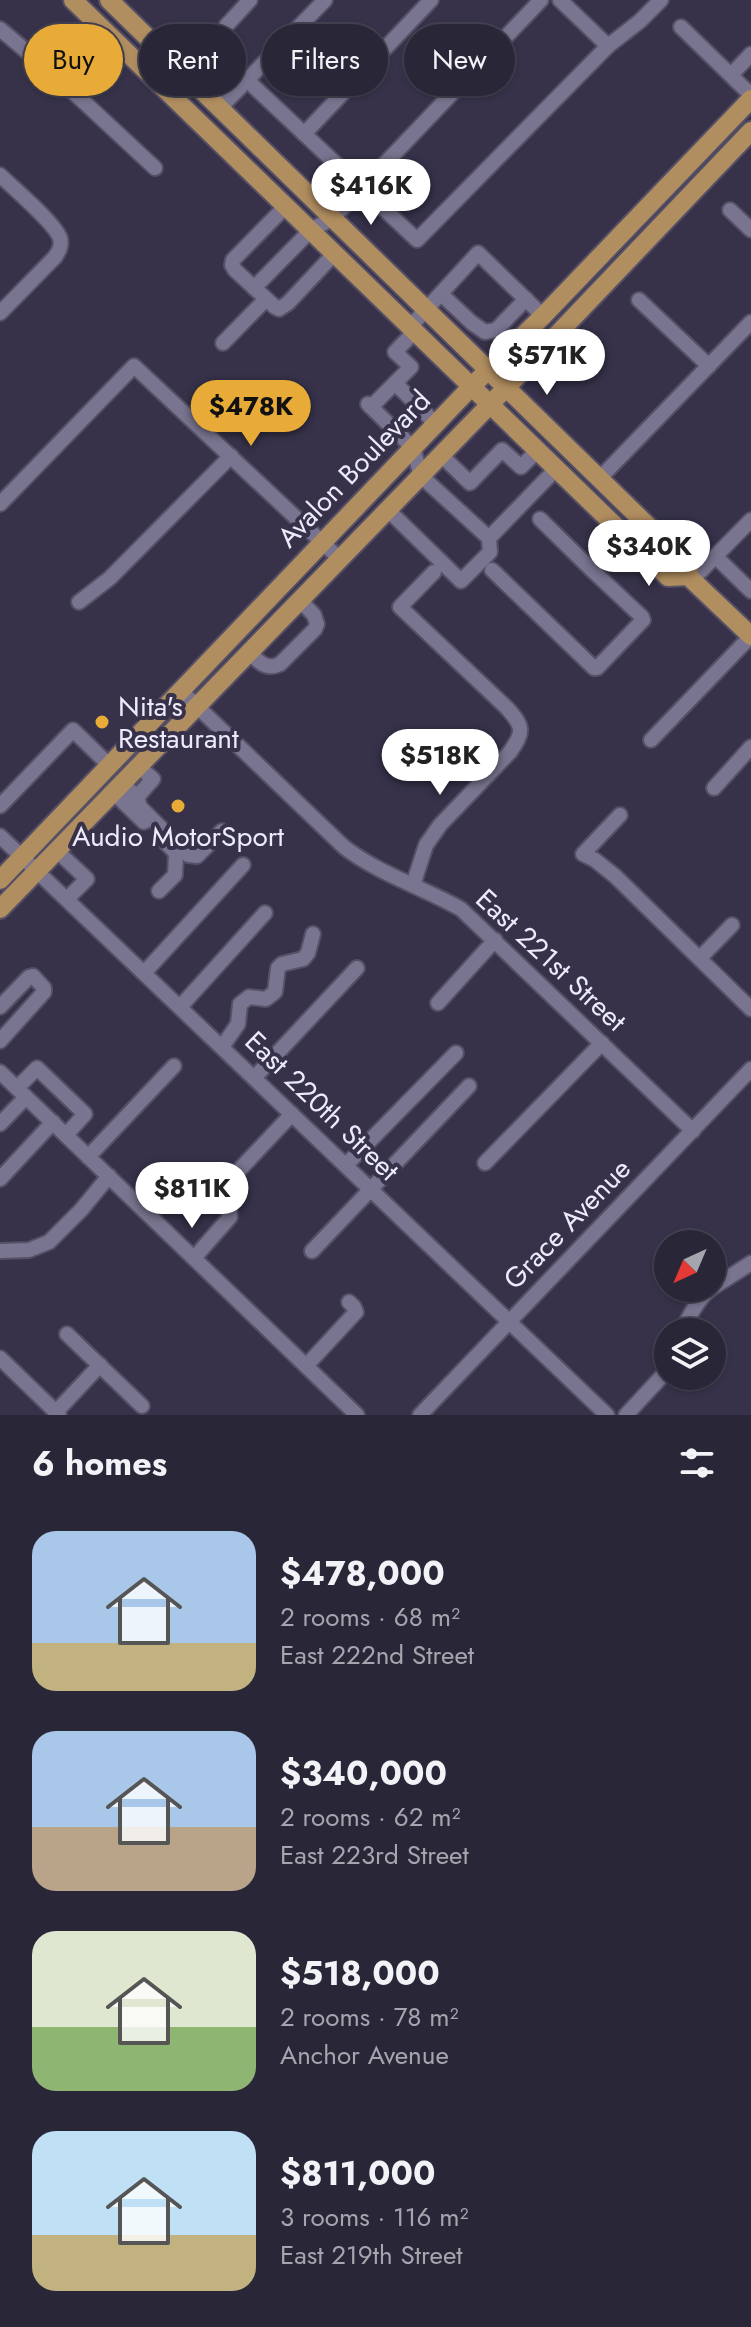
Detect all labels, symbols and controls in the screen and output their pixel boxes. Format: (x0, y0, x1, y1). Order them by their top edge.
chip: Buy (24, 24, 123, 96)
chip: Rent (139, 24, 246, 96)
chip: Filters (262, 24, 388, 96)
chip: New (404, 24, 515, 96)
pin: $416K (315, 159, 427, 227)
text: $416K (329, 166, 413, 204)
pin: $571K (491, 329, 603, 397)
text: $571K (507, 336, 587, 374)
pin: $478K (195, 380, 307, 448)
street label: Avalon Boulevard (268, 381, 440, 557)
text: $478K (209, 387, 293, 425)
pin: $340K (593, 520, 705, 588)
text: $340K (606, 527, 692, 565)
place label: Nita's Restaurant (118, 686, 239, 759)
marker: Nita's Restaurant (93, 713, 111, 731)
pin: $518K (384, 729, 496, 797)
text: $518K (400, 736, 480, 774)
marker: Audio MotorSport (169, 797, 187, 815)
place label: Audio MotorSport (72, 816, 284, 857)
street label: East 221st Street (466, 879, 636, 1041)
street label: East 220th Street (236, 1022, 409, 1191)
street label: Grace Avenue (494, 1149, 640, 1299)
pin: $811K (136, 1162, 248, 1230)
text: $811K (153, 1169, 231, 1207)
north arrow (654, 1230, 726, 1302)
map controls (654, 1230, 726, 1390)
button: layers (654, 1318, 726, 1390)
text: 6 homes (32, 1439, 167, 1488)
icon: filters (675, 1441, 719, 1485)
text: $478,000 (280, 1549, 445, 1598)
icon: home (96, 1563, 192, 1659)
text: 2 rooms · 68 m² (280, 1598, 460, 1636)
text: East 222nd Street (280, 1636, 474, 1674)
text: $340,000 (280, 1749, 447, 1798)
icon: home (96, 1763, 192, 1859)
text: 2 rooms · 62 m² (280, 1798, 461, 1836)
text: East 223rd Street (280, 1836, 469, 1874)
text: $518,000 (280, 1949, 440, 1998)
icon: home (96, 1963, 192, 2059)
text: 2 rooms · 78 m² (280, 1998, 459, 2036)
text: Anchor Avenue (280, 2036, 449, 2074)
text: $811,000 (280, 2149, 436, 2198)
icon: home (96, 2163, 192, 2259)
text: 3 rooms · 116 m² (280, 2198, 469, 2236)
text: East 219th Street (280, 2236, 463, 2274)

